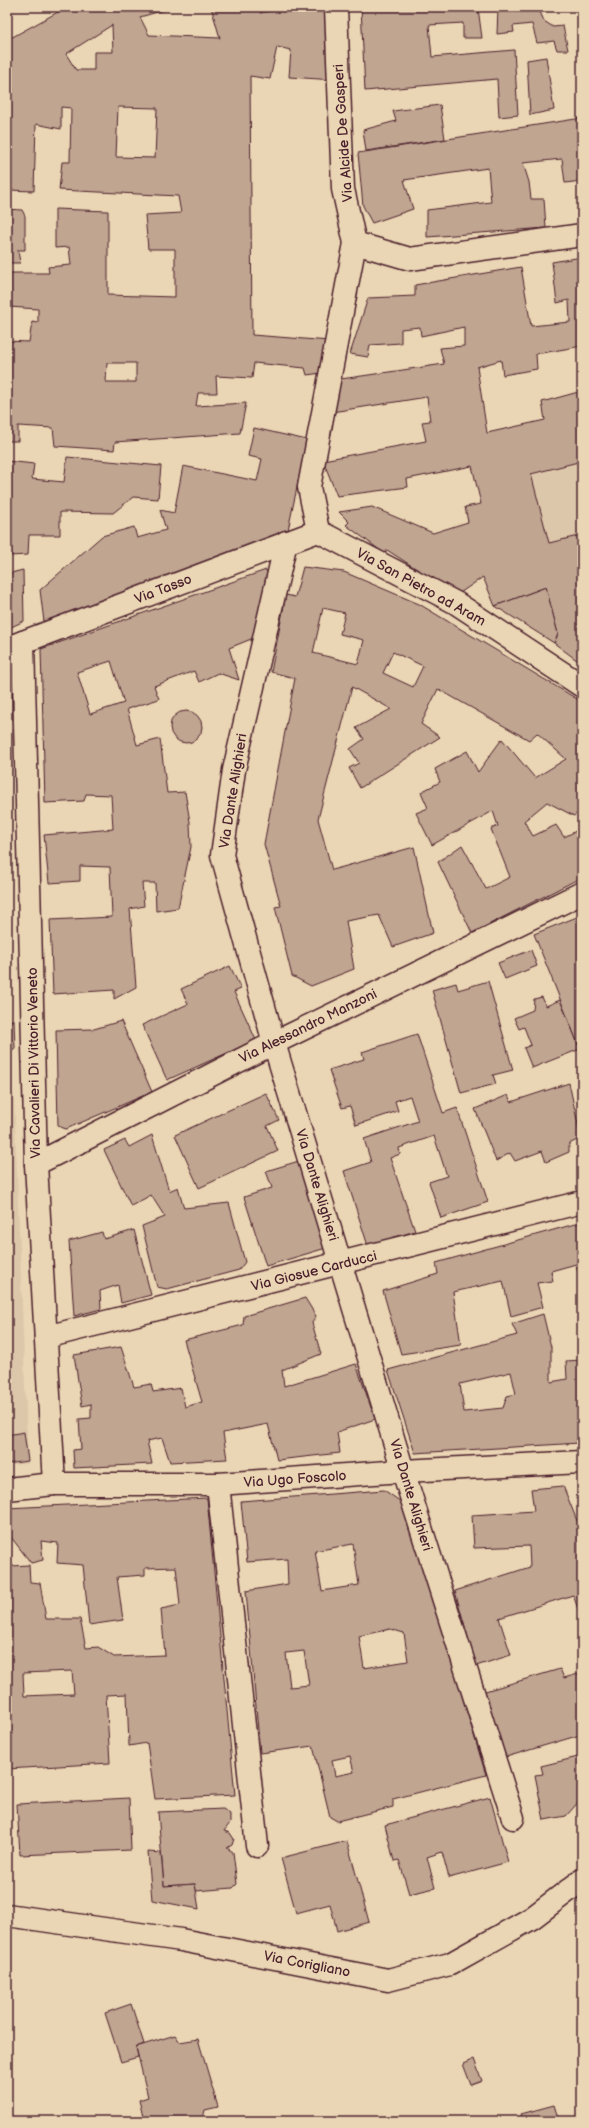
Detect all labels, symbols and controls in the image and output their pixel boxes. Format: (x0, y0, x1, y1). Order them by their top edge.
street label: Via Alcide De Gasperi (330, 63, 356, 203)
street label: Via San Pietro ad Aram (353, 544, 489, 630)
street label: Via Tasso (132, 570, 194, 608)
street label: Via Dante Alighieri (216, 732, 250, 850)
street label: Via Cavalieri Di Vittorio Veneto (24, 967, 44, 1159)
street label: Via Alessandro Manzoni (236, 985, 380, 1067)
street label: Via Dante Alighieri (292, 1127, 342, 1243)
street label: Via Giosue Carducci (249, 1247, 379, 1295)
street label: Via Dante Alighieri (386, 1437, 436, 1553)
street label: Via Ugo Foscolo (243, 1467, 347, 1491)
street label: Via Corigliano (262, 1947, 352, 1981)

